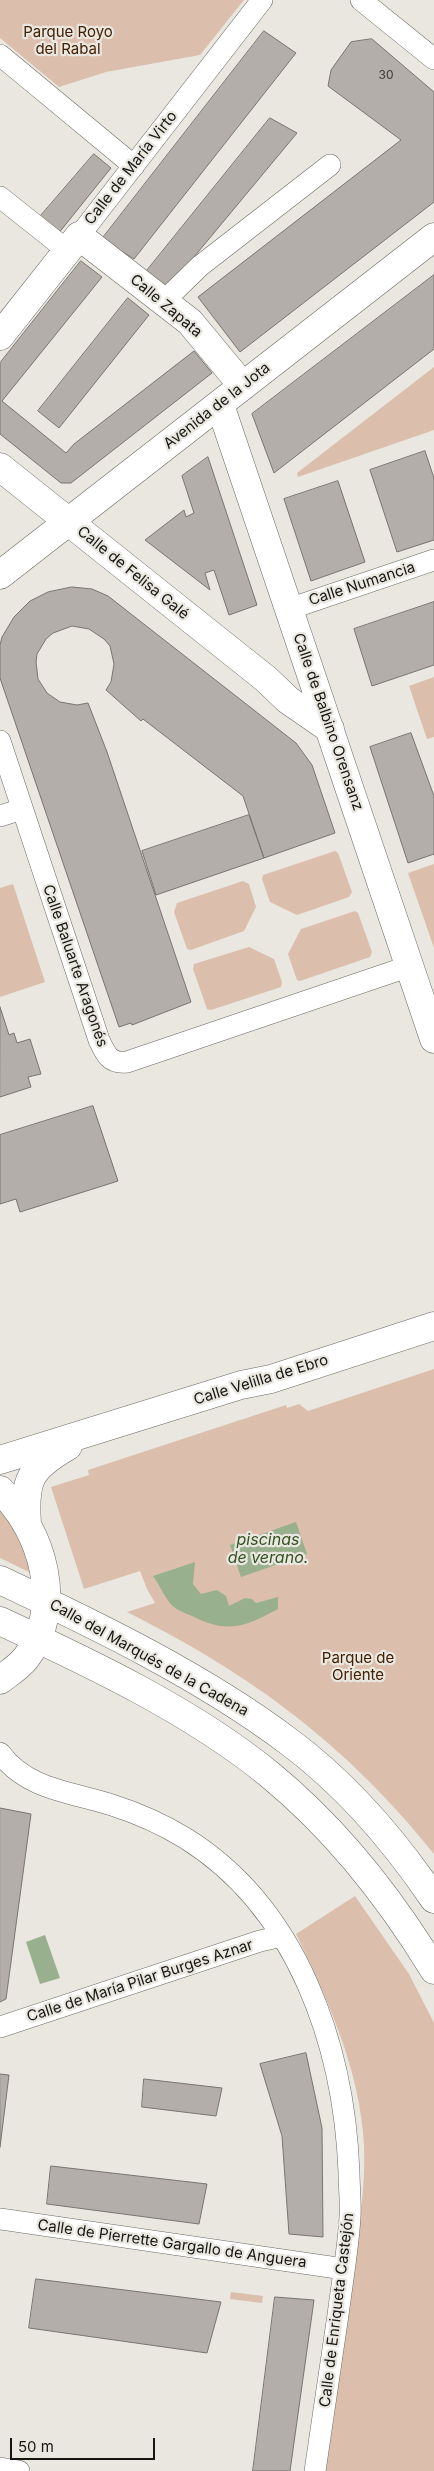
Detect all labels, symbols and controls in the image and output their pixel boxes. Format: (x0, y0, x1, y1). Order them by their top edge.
park label: Parque Royo del Rabal (23, 23, 113, 58)
house number: 30 (379, 68, 393, 82)
street label: Calle de María Virto (81, 107, 181, 229)
street label: Calle Zapata (126, 271, 206, 341)
street label: Avenida de la Jota (160, 359, 274, 453)
street label: Calle de Felisa Galé (73, 522, 193, 624)
street label: Calle Numancia (307, 558, 417, 610)
street label: Calle de Balbino Orensanz (289, 631, 367, 813)
street label: Calle Baluarte Aragonés (39, 882, 111, 1050)
street label: Calle Velilla de Ebro (191, 1351, 331, 1409)
water label: piscinas de verano. (228, 1530, 308, 1568)
street label: Calle del Marqués de la Cadena (46, 1596, 252, 1720)
park label: Parque de Oriente (322, 1649, 394, 1684)
street label: Calle de María Pilar Burges Aznar (25, 1936, 255, 2026)
street label: Calle de Enriqueta Castejón (316, 2212, 358, 2408)
street label: Calle de Pierrette Gargallo de Anguera (36, 2216, 308, 2272)
scale bar (12, 2428, 158, 2460)
text: 50 m (18, 2437, 54, 2456)

